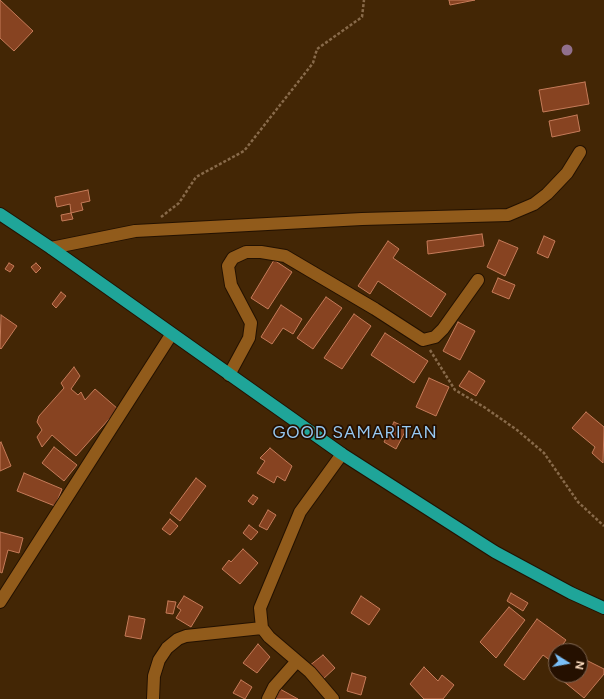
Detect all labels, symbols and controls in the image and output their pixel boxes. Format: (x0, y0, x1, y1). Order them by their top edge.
district label: GOOD SAMARITAN (272, 423, 438, 443)
north arrow (548, 643, 588, 683)
text: N (572, 660, 586, 671)

